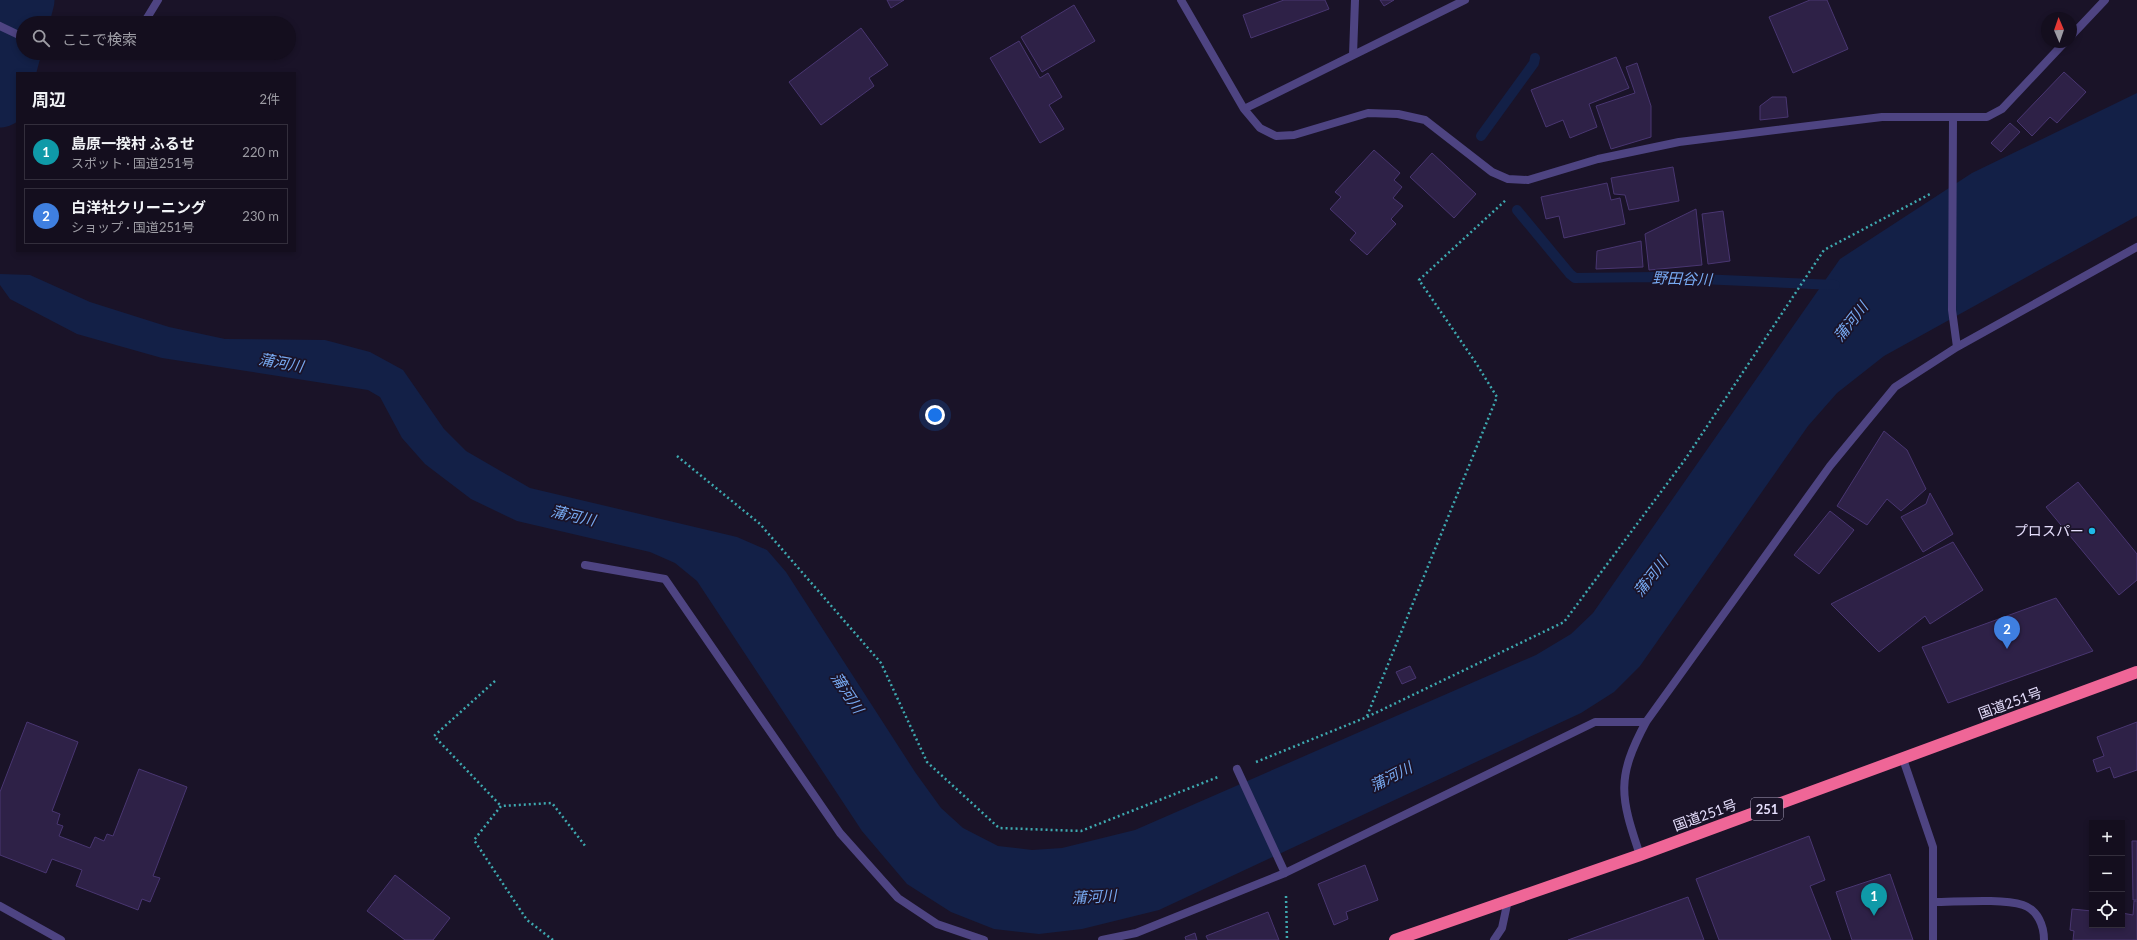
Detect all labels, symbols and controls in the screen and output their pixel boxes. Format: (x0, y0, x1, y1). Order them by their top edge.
north arrow (2041, 12, 2077, 48)
search box (16, 16, 296, 60)
icon: search (30, 27, 52, 49)
text: ここで検索 (62, 30, 137, 48)
text: 周辺 (32, 89, 66, 110)
text: 2件 (259, 91, 280, 107)
text: 島原一揆村 ふるせ (71, 134, 195, 152)
text: 1 (42, 144, 50, 160)
text: 220 m (242, 144, 279, 160)
text: スポット · 国道251号 (71, 155, 195, 171)
text: 白洋社クリーニング (71, 198, 206, 216)
text: 2 (42, 208, 50, 224)
text: 230 m (242, 208, 279, 224)
text: ショップ · 国道251号 (71, 219, 195, 235)
water label: 野田谷川 (1652, 268, 1714, 288)
water label: 蒲河川 (1829, 297, 1872, 345)
water label: 蒲河川 (257, 349, 307, 375)
your location (925, 405, 945, 425)
water label: 蒲河川 (549, 501, 599, 529)
place label: プロスパー (2014, 522, 2084, 539)
marker: プロスパー (2087, 526, 2097, 536)
water label: 蒲河川 (1629, 552, 1672, 600)
pin: 2 (1994, 616, 2020, 649)
water label: 蒲河川 (828, 669, 869, 718)
street label: 国道251号 (1976, 683, 2044, 722)
water label: 蒲河川 (1366, 757, 1416, 794)
street label: 国道251号 (1671, 795, 1739, 834)
road number: 251 (1751, 798, 1783, 820)
map controls (2089, 820, 2125, 928)
button: + (2089, 820, 2125, 856)
button: − (2089, 856, 2125, 892)
pin: 1 (1861, 883, 1887, 916)
water label: 蒲河川 (1071, 886, 1119, 906)
button: locate (2089, 892, 2125, 928)

